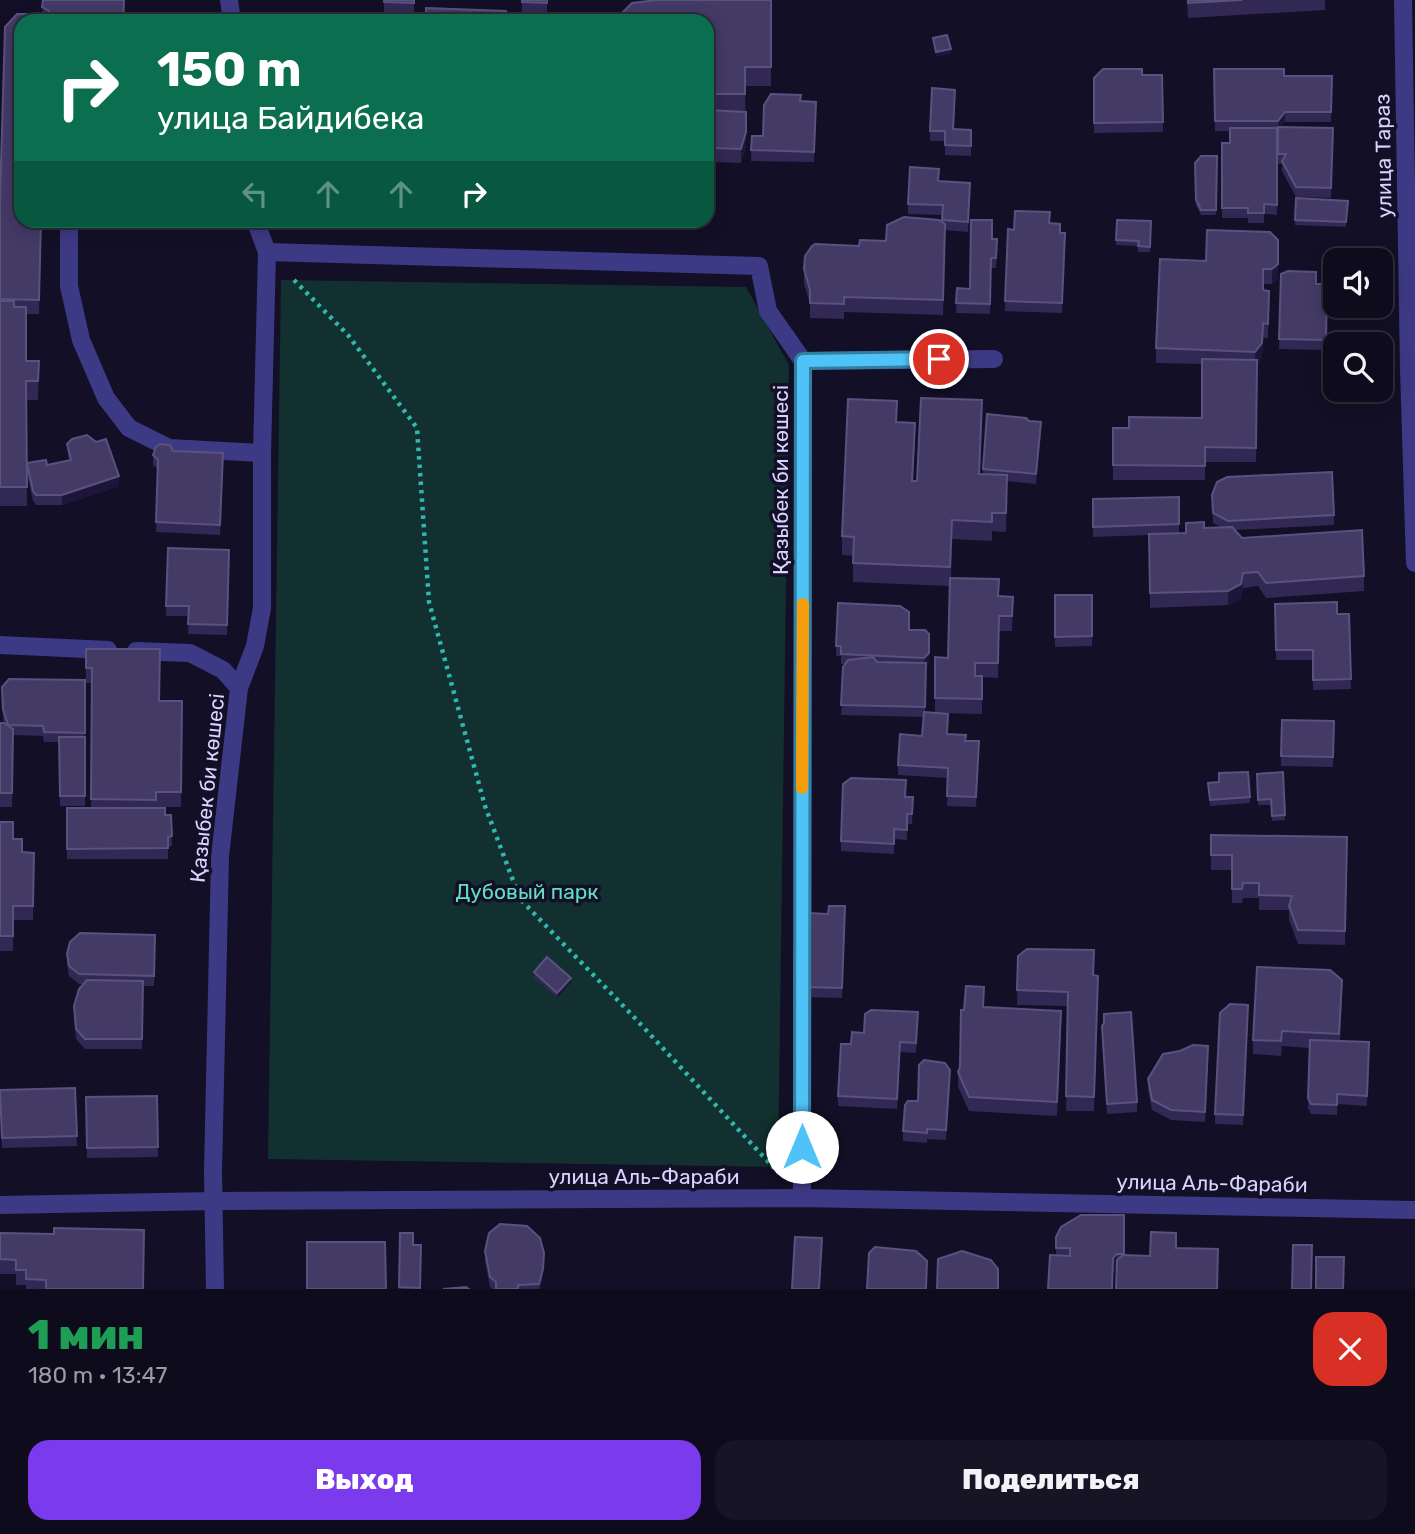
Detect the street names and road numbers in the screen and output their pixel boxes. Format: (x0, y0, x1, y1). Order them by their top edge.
street label: улица Тараз (1369, 94, 1397, 218)
street label: Қазыбек би көшесі (768, 385, 793, 575)
street label: Қазыбек би көшесі (185, 692, 229, 884)
street label: улица Аль-Фараби (548, 1164, 740, 1189)
street label: улица Аль-Фараби (1116, 1169, 1308, 1197)

